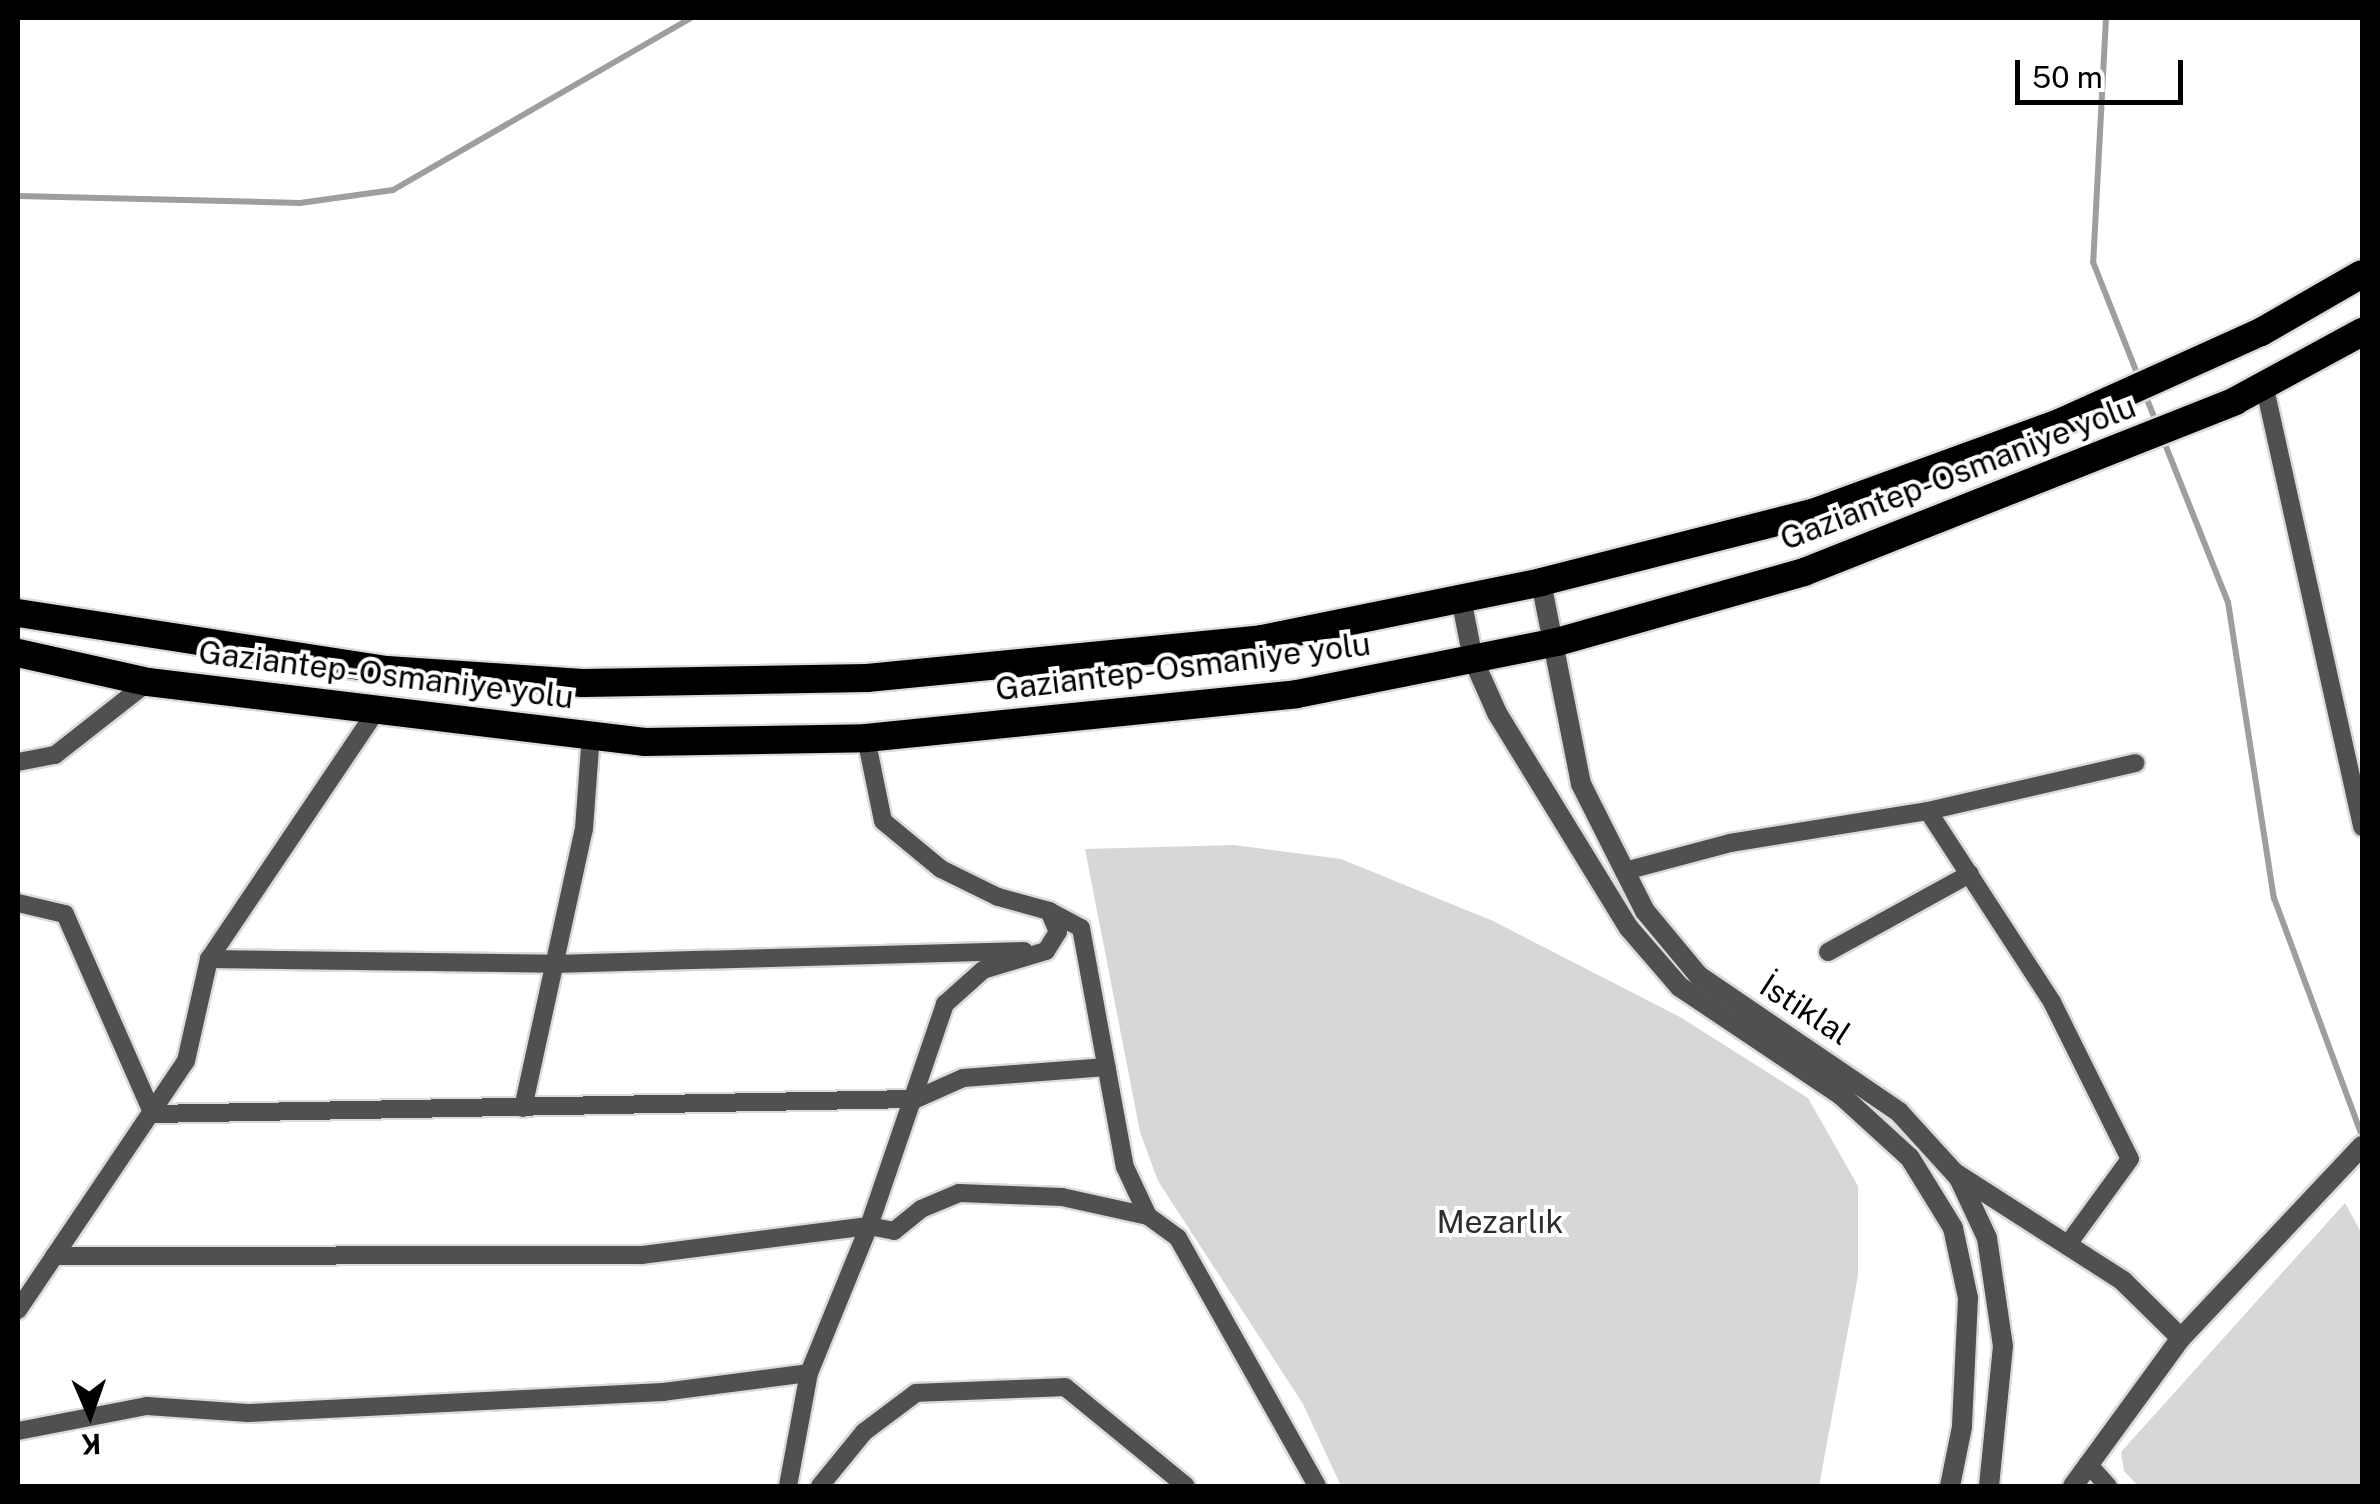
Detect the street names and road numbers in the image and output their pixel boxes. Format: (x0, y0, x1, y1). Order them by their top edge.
street label: Gaziantep-Osmaniye yolu (1775, 387, 2141, 559)
street label: Gaziantep-Osmaniye yolu (993, 625, 1373, 709)
street label: Gaziantep-Osmaniye yolu (196, 633, 576, 717)
street label: İstiklal (1752, 967, 1858, 1053)

